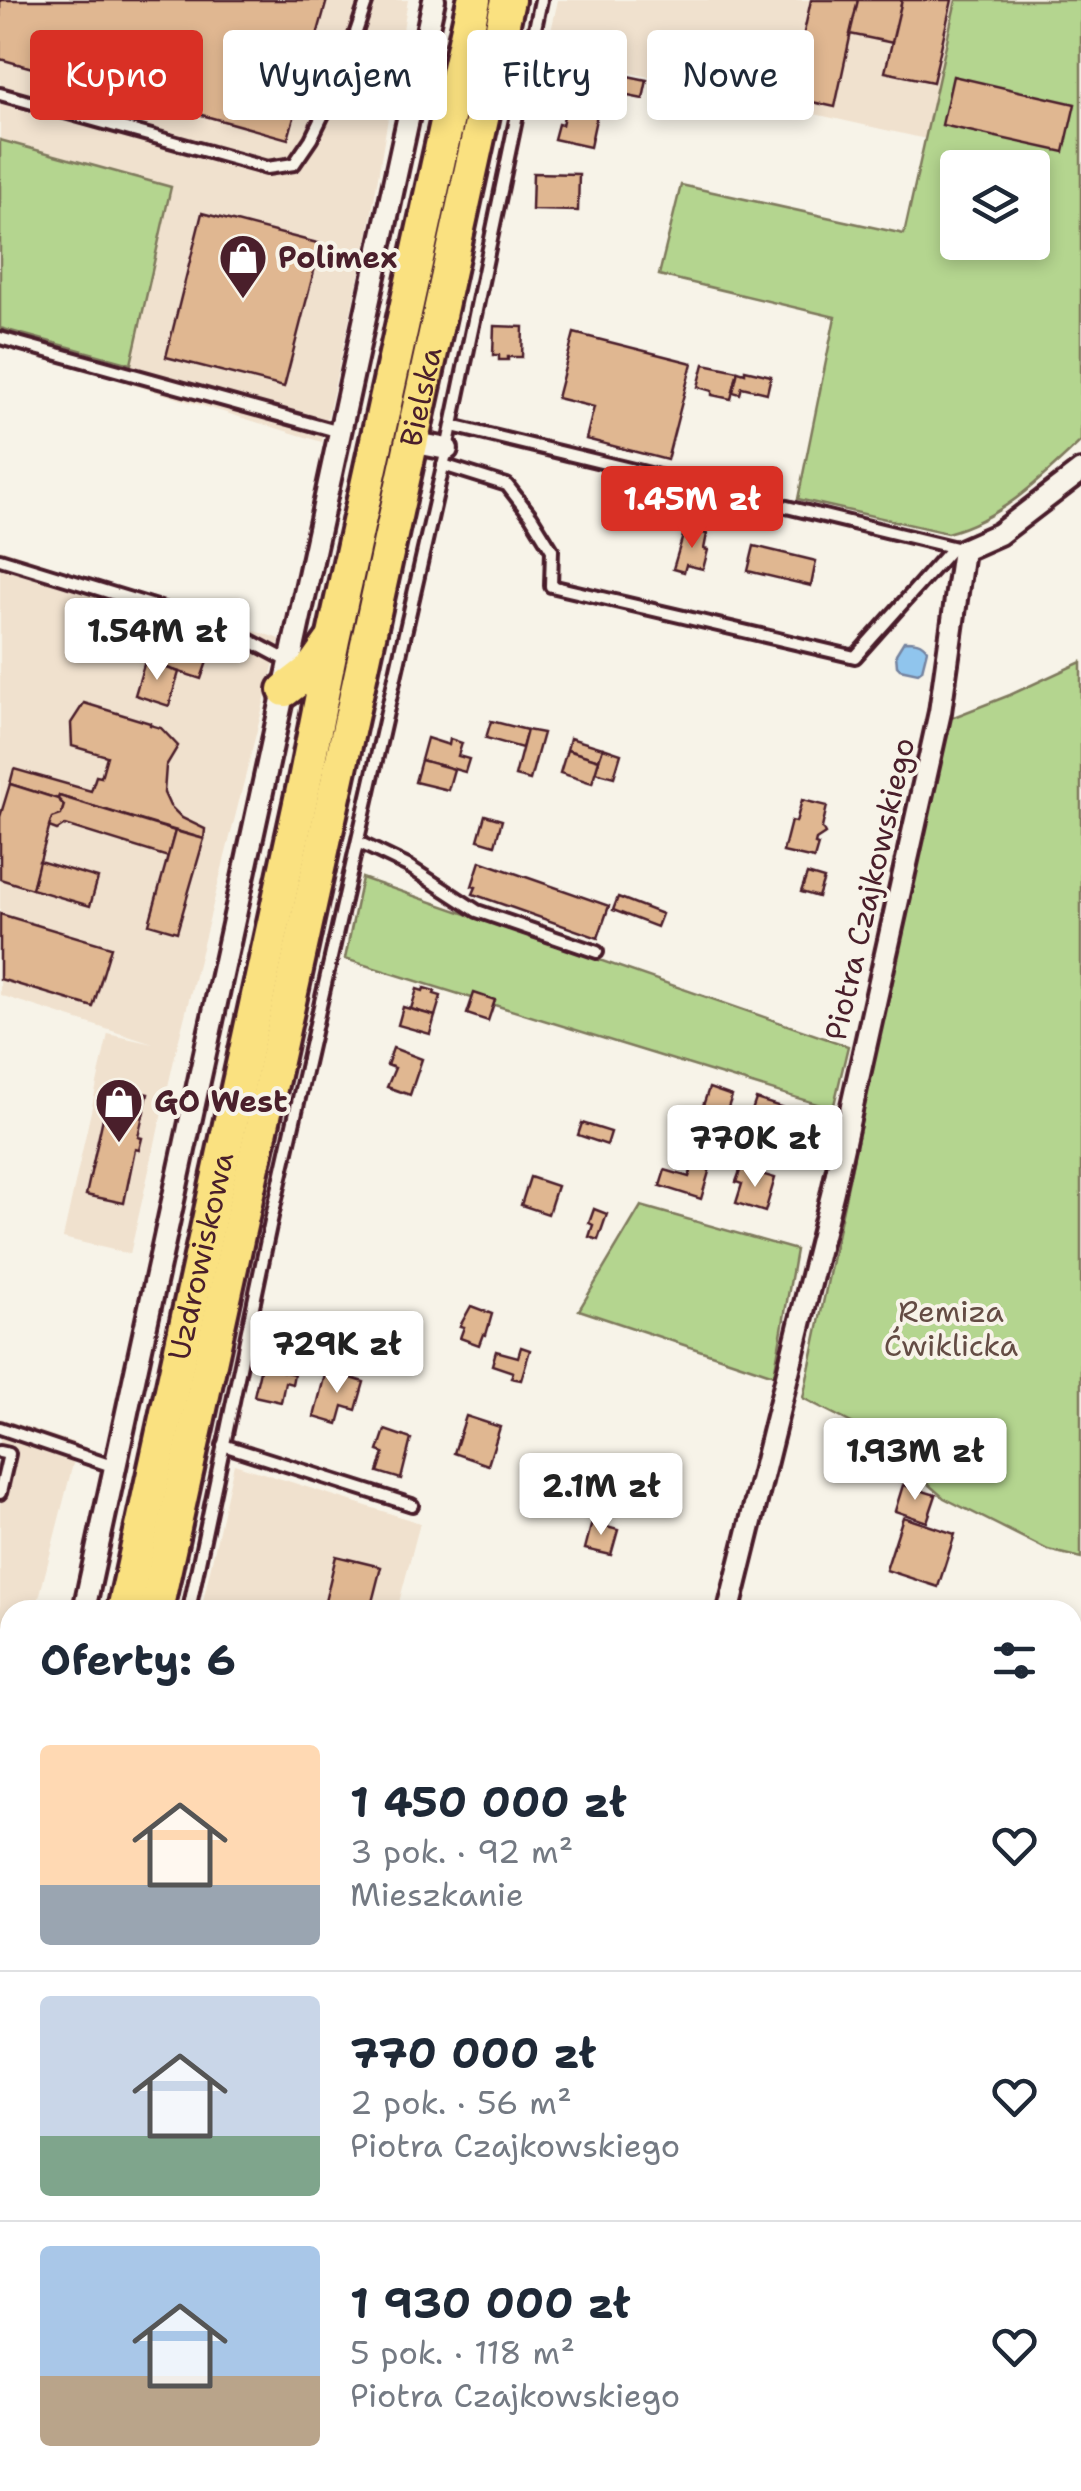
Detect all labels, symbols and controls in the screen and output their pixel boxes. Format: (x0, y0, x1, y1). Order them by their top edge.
chip: Kupno (30, 30, 203, 120)
chip: Wynajem (223, 30, 447, 120)
chip: Filtry (467, 30, 627, 120)
chip: Nowe (647, 30, 814, 120)
map controls (940, 150, 1050, 260)
button: layers (940, 150, 1050, 260)
shop icon: Polimex (217, 232, 269, 300)
place label: Polimex (278, 237, 397, 278)
street label: Bielska (390, 342, 452, 450)
pin: 1.45M zł (589, 466, 795, 551)
text: 1.45M zł (623, 477, 761, 520)
pin: 1.54M zł (54, 598, 260, 683)
text: 1.54M zł (87, 609, 227, 652)
street label: Piotra Czajkowskiego (815, 733, 924, 1044)
shop icon: GO West (93, 1076, 145, 1144)
place label: GO West (154, 1081, 288, 1122)
pin: 770K zł (663, 1105, 847, 1190)
text: 770K zł (689, 1116, 821, 1159)
street label: Uzdrowiskowa (158, 1148, 243, 1364)
park label: Remiza Ćwiklicka (884, 1291, 1019, 1366)
pin: 729K zł (245, 1311, 429, 1396)
text: 729K zł (272, 1322, 402, 1365)
pin: 1.93M zł (812, 1418, 1018, 1503)
text: 1.93M zł (846, 1429, 984, 1472)
pin: 2.1M zł (509, 1453, 693, 1538)
text: 2.1M zł (541, 1464, 661, 1507)
text: Oferty: 6 (40, 1632, 236, 1688)
icon: filters (987, 1633, 1042, 1688)
text: 1 450 000 zł (350, 1774, 626, 1830)
icon: home (120, 1785, 240, 1905)
icon: heart (987, 1818, 1042, 1873)
text: 3 pok. · 92 m² (350, 1830, 573, 1873)
text: Mieszkanie (350, 1873, 524, 1916)
text: 770 000 zł (350, 2025, 596, 2081)
icon: home (120, 2036, 240, 2156)
icon: heart (987, 2069, 1042, 2124)
text: 2 pok. · 56 m² (350, 2081, 572, 2124)
text: Piotra Czajkowskiego (350, 2124, 680, 2167)
text: 1 930 000 zł (350, 2275, 630, 2331)
icon: home (120, 2286, 240, 2406)
icon: heart (987, 2319, 1042, 2374)
text: 5 pok. · 118 m² (350, 2331, 575, 2374)
text: Piotra Czajkowskiego (350, 2374, 680, 2417)

